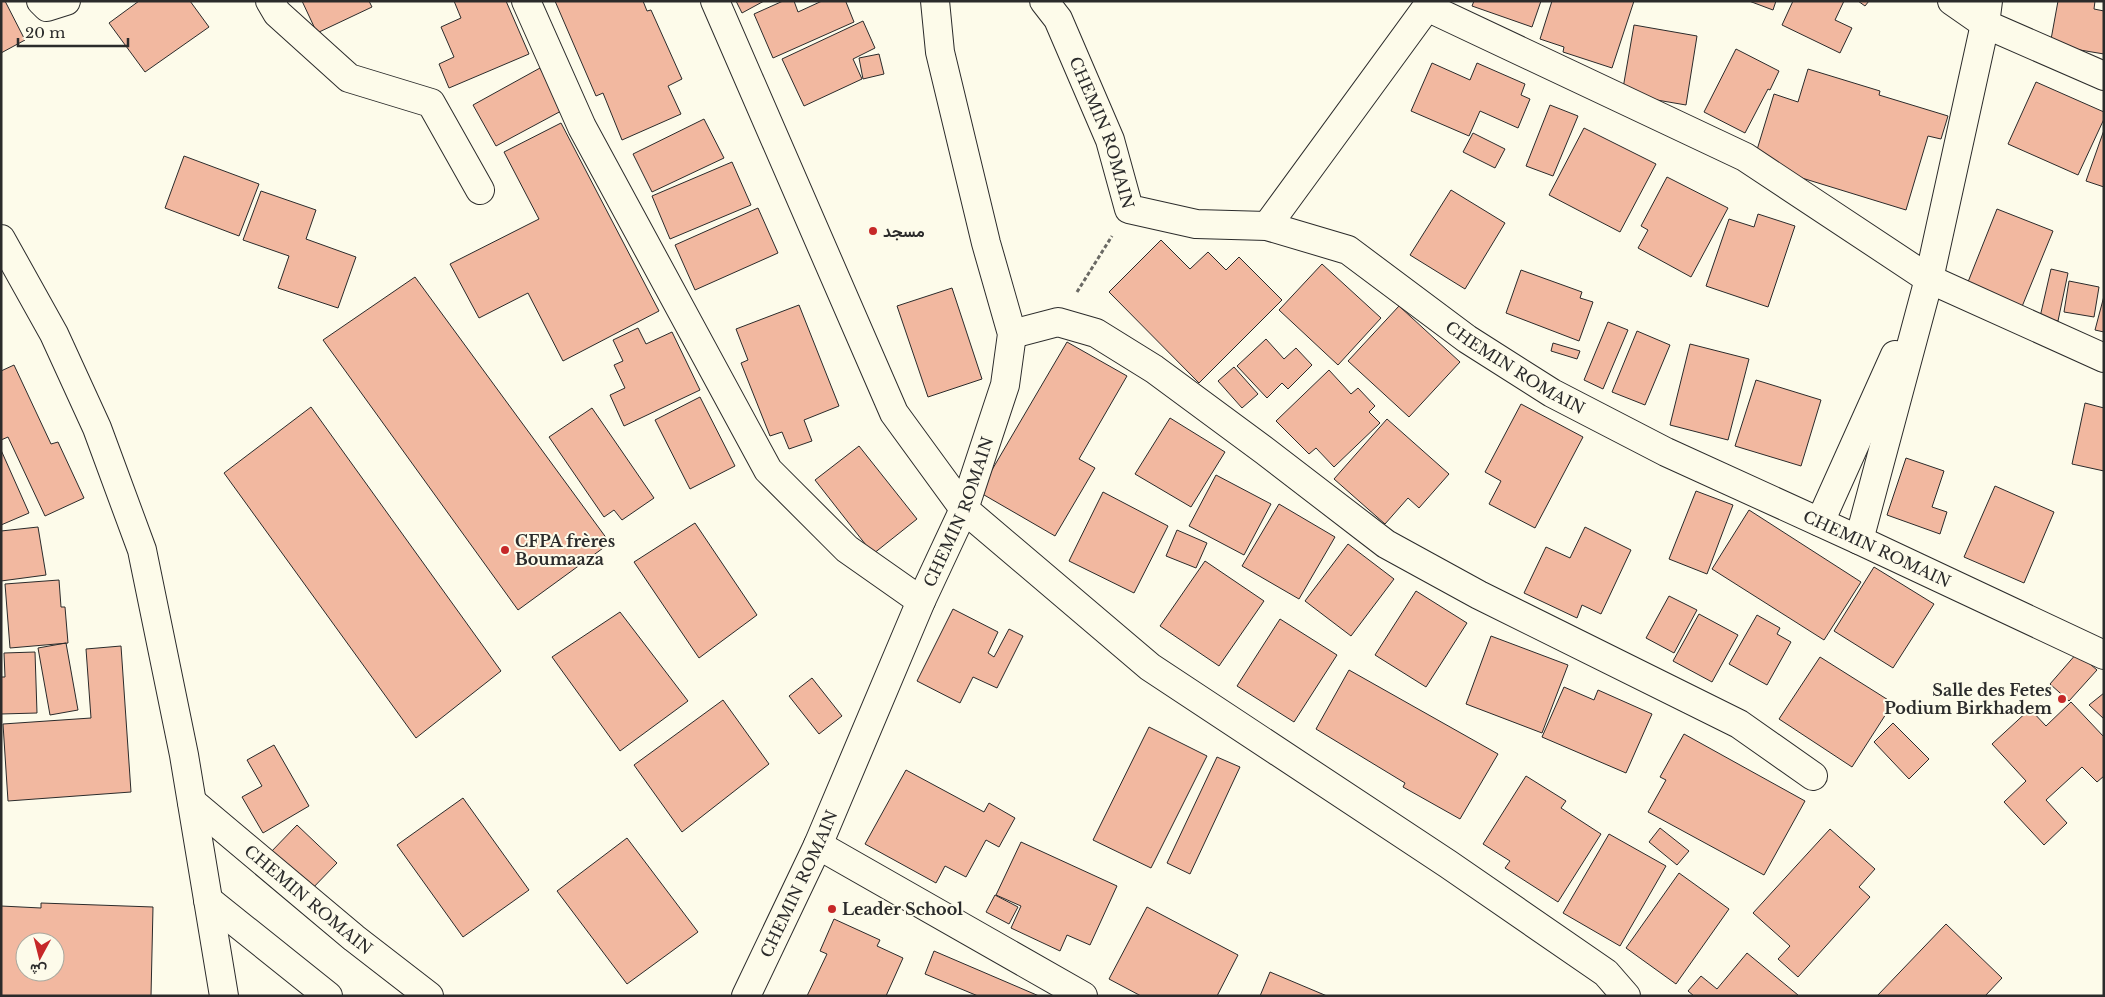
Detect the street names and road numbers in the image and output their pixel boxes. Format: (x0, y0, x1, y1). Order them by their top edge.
street label: CHEMIN ROMAIN (1065, 54, 1138, 211)
street label: CHEMIN ROMAIN (1442, 317, 1588, 418)
street label: CHEMIN ROMAIN (919, 434, 997, 590)
street label: CHEMIN ROMAIN (1800, 506, 1954, 592)
street label: CHEMIN ROMAIN (756, 807, 842, 961)
street label: CHEMIN ROMAIN (241, 840, 377, 959)

